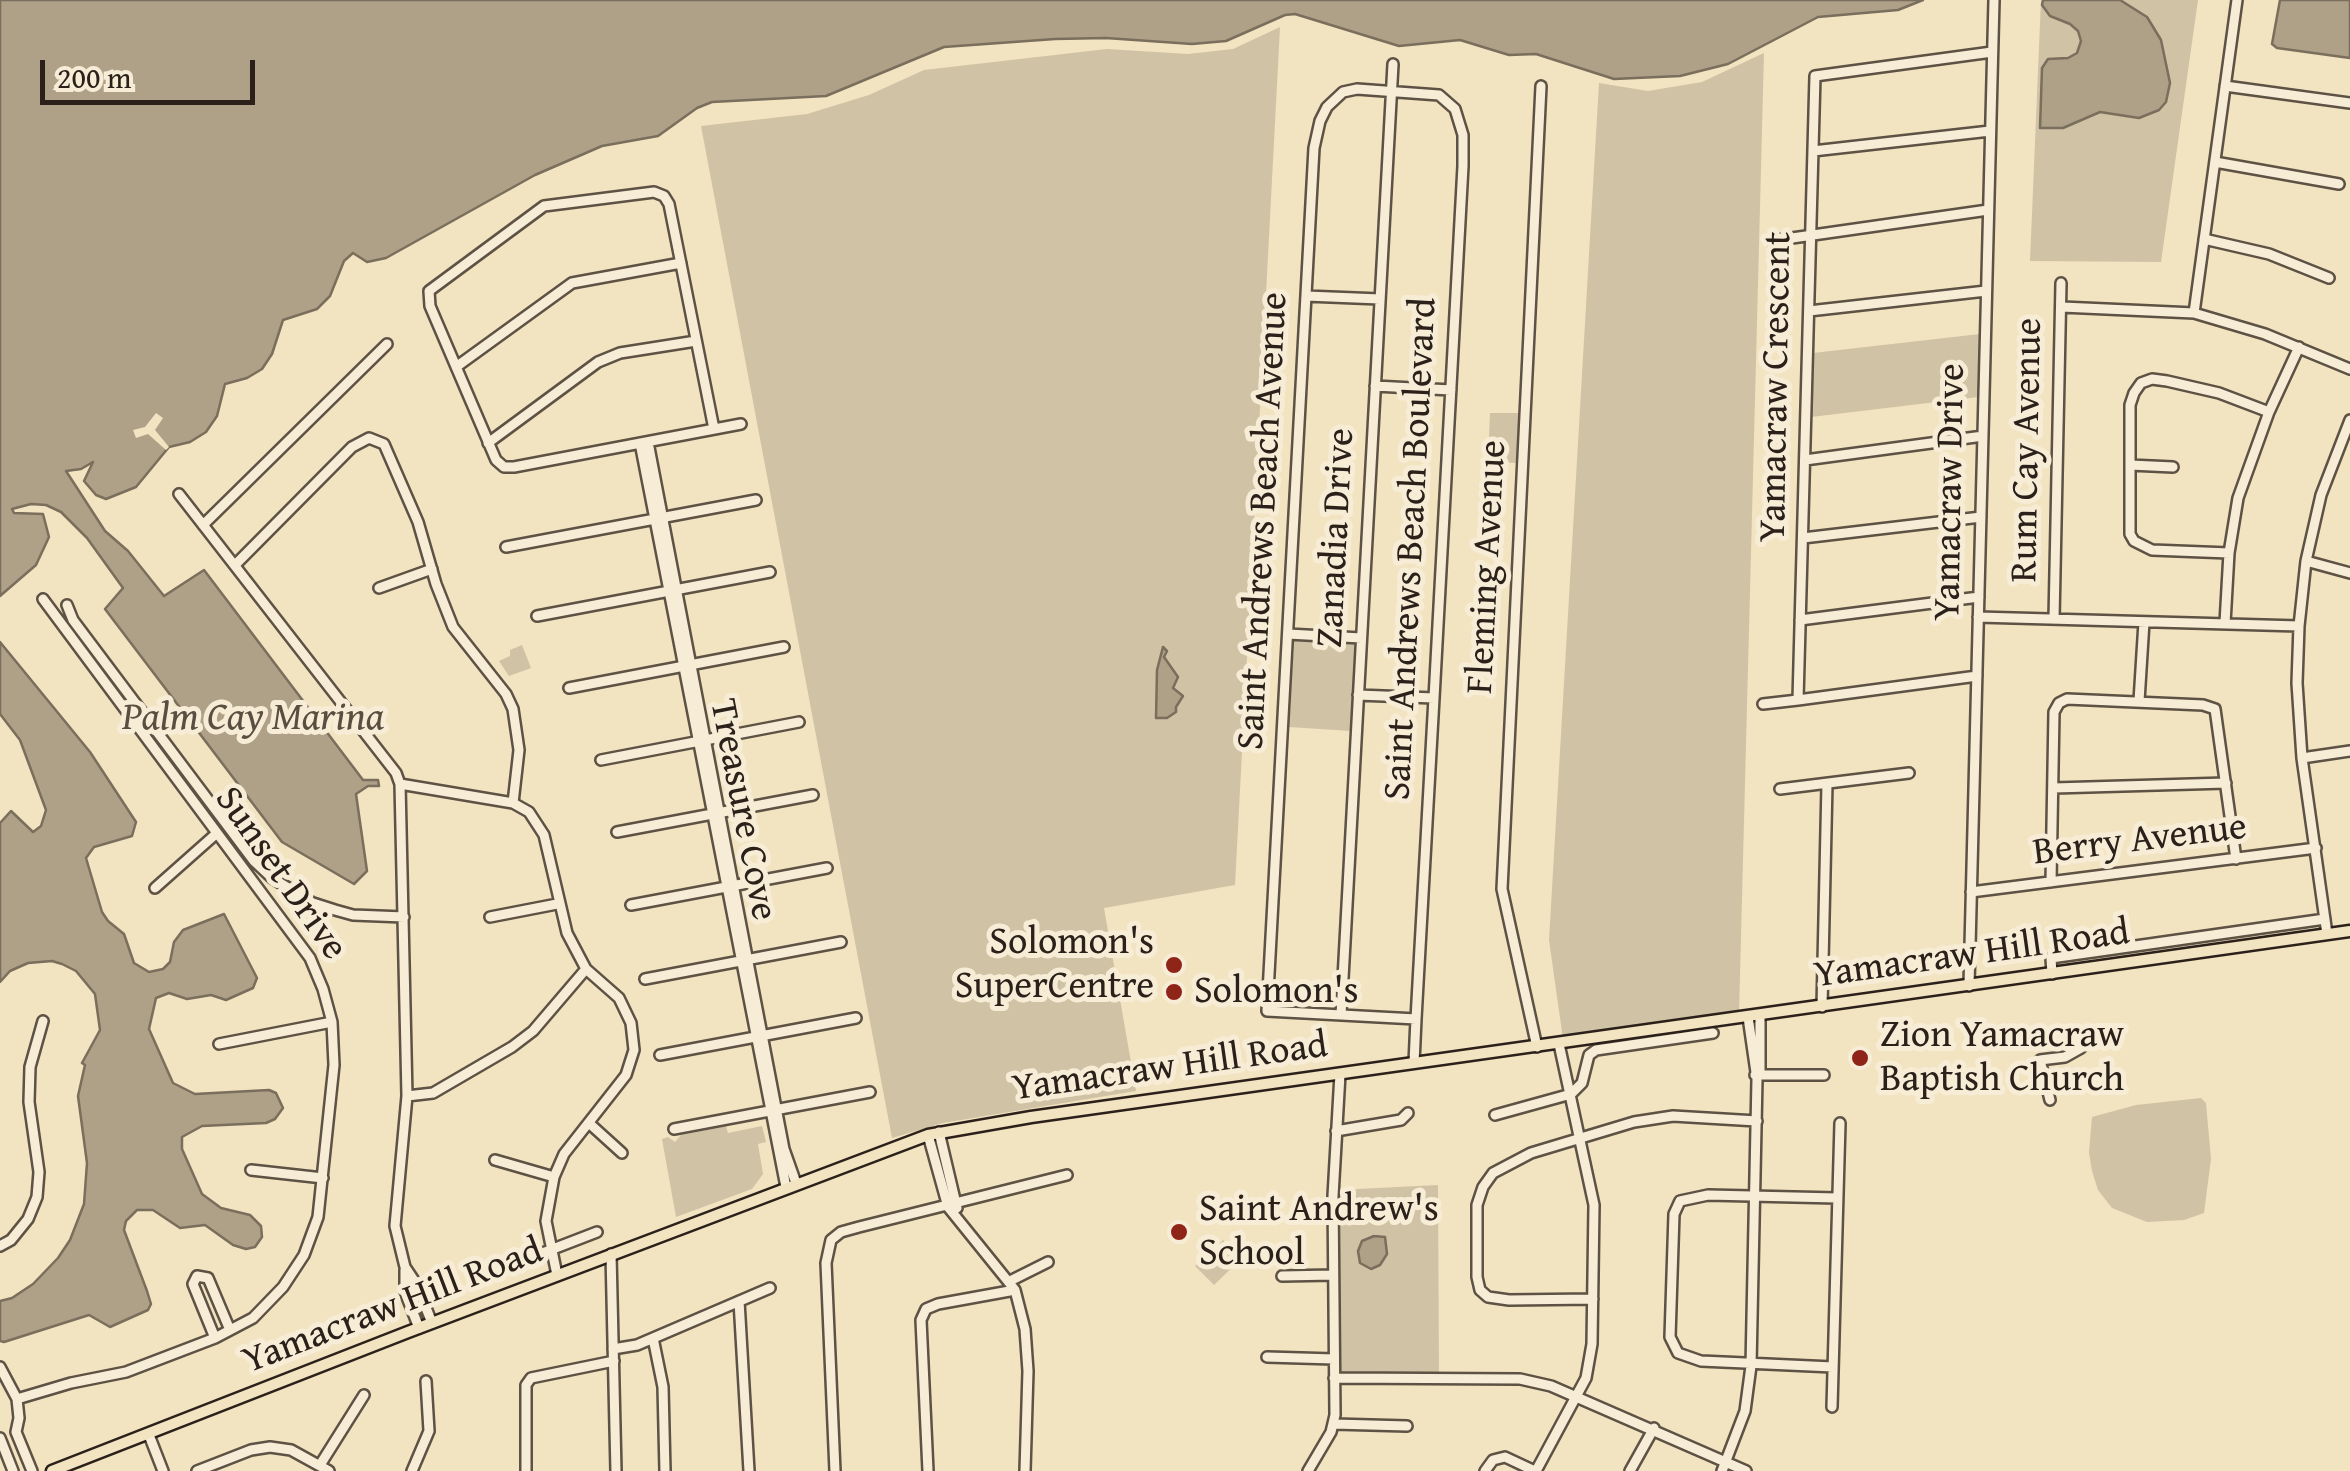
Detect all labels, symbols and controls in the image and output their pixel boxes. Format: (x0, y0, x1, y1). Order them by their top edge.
scale bar (45, 40, 260, 102)
text: 200 m (57, 55, 131, 99)
street label: Yamacraw Crescent (1751, 231, 1803, 543)
street label: Saint Andrews Beach Avenue (1229, 291, 1299, 751)
street label: Saint Andrews Beach Boulevard (1376, 296, 1448, 802)
street label: Rum Cay Avenue (2003, 317, 2053, 583)
street label: Yamacraw Drive (1926, 363, 1976, 621)
street label: Zanadia Drive (1308, 427, 1366, 649)
street label: Fleming Avenue (1459, 439, 1517, 695)
water label: Palm Cay Marina (122, 695, 384, 743)
street label: Treasure Cove (698, 696, 786, 924)
street label: Sunset Drive (204, 779, 356, 969)
street label: Berry Avenue (2031, 805, 2249, 877)
street label: Yamacraw Hill Road (1812, 910, 2132, 1000)
place label: Solomon's SuperCentre (955, 920, 1154, 1009)
marker: Solomon's SuperCentre (1163, 954, 1185, 976)
place label: Solomon's (1194, 969, 1359, 1015)
marker: Solomon's (1163, 981, 1185, 1003)
place label: Zion Yamacraw Baptish Church (1880, 1013, 2124, 1102)
street label: Yamacraw Hill Road (1010, 1023, 1330, 1113)
marker: Zion Yamacraw Baptish Church (1849, 1047, 1871, 1069)
place label: Saint Andrew's School (1199, 1187, 1439, 1276)
marker: Saint Andrew's School (1168, 1221, 1190, 1243)
street label: Yamacraw Hill Road (237, 1229, 549, 1385)

